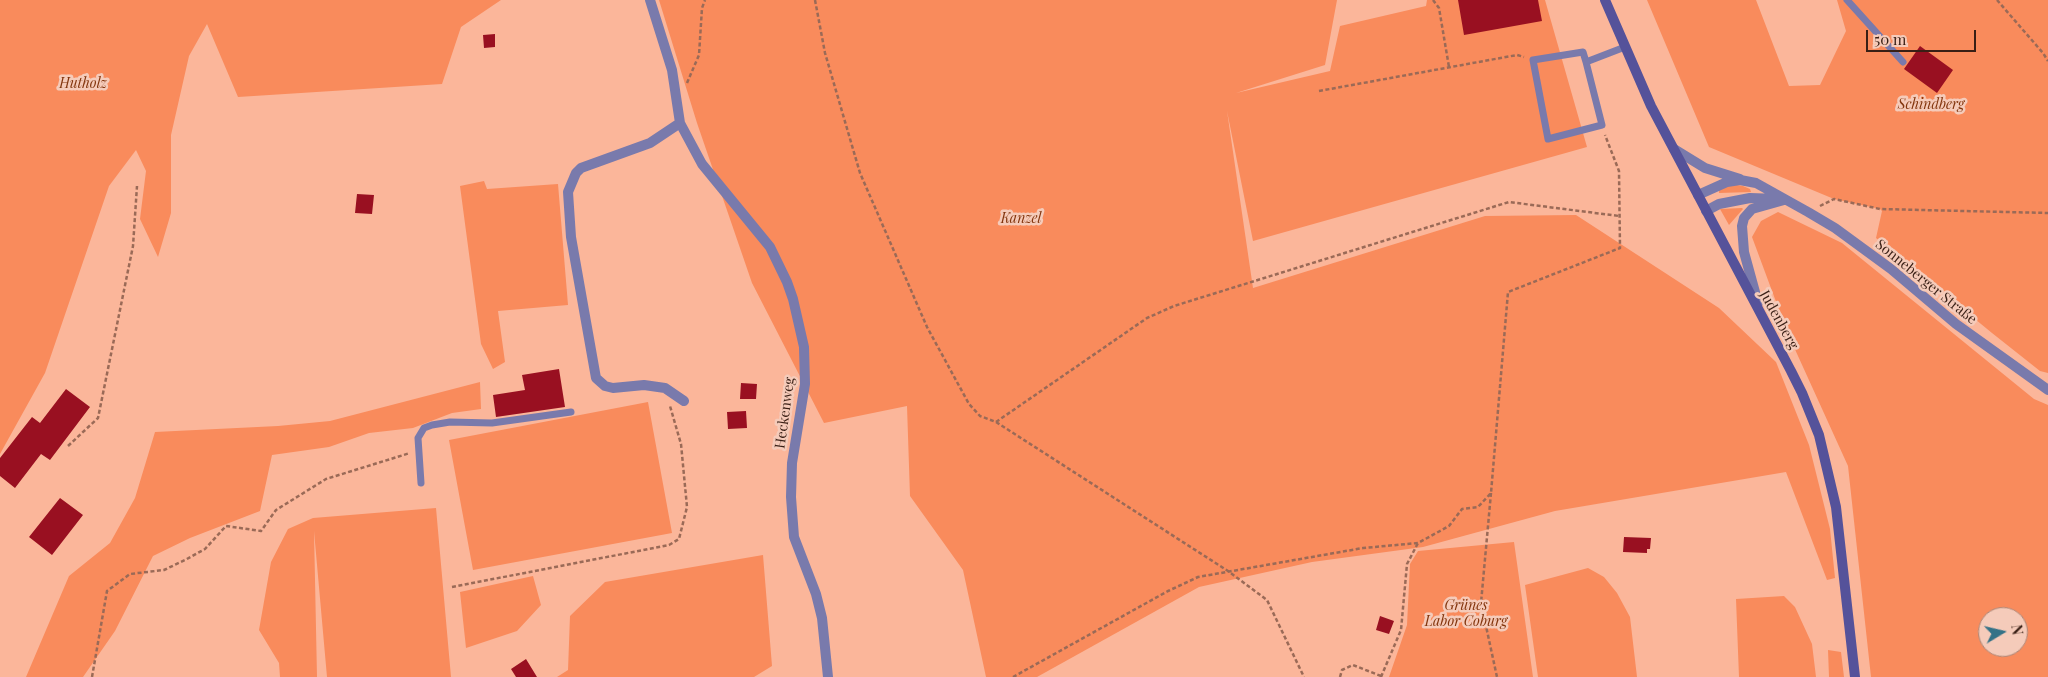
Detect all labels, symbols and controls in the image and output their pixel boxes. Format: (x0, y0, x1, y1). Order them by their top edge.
scale bar (1868, 20, 1978, 52)
text: 50 m (1874, 29, 1906, 49)
park label: Hutholz (59, 76, 107, 92)
park label: Schindberg (1898, 97, 1964, 113)
park label: Kanzel (1001, 211, 1041, 227)
street label: Sonneberger Straße (1872, 236, 1980, 328)
street label: Judenberg (1756, 288, 1802, 352)
street label: Heckenweg (772, 376, 798, 450)
park label: Grünes Labor Coburg (1425, 598, 1507, 630)
north arrow (1978, 607, 2028, 657)
text: N (2007, 623, 2027, 636)

